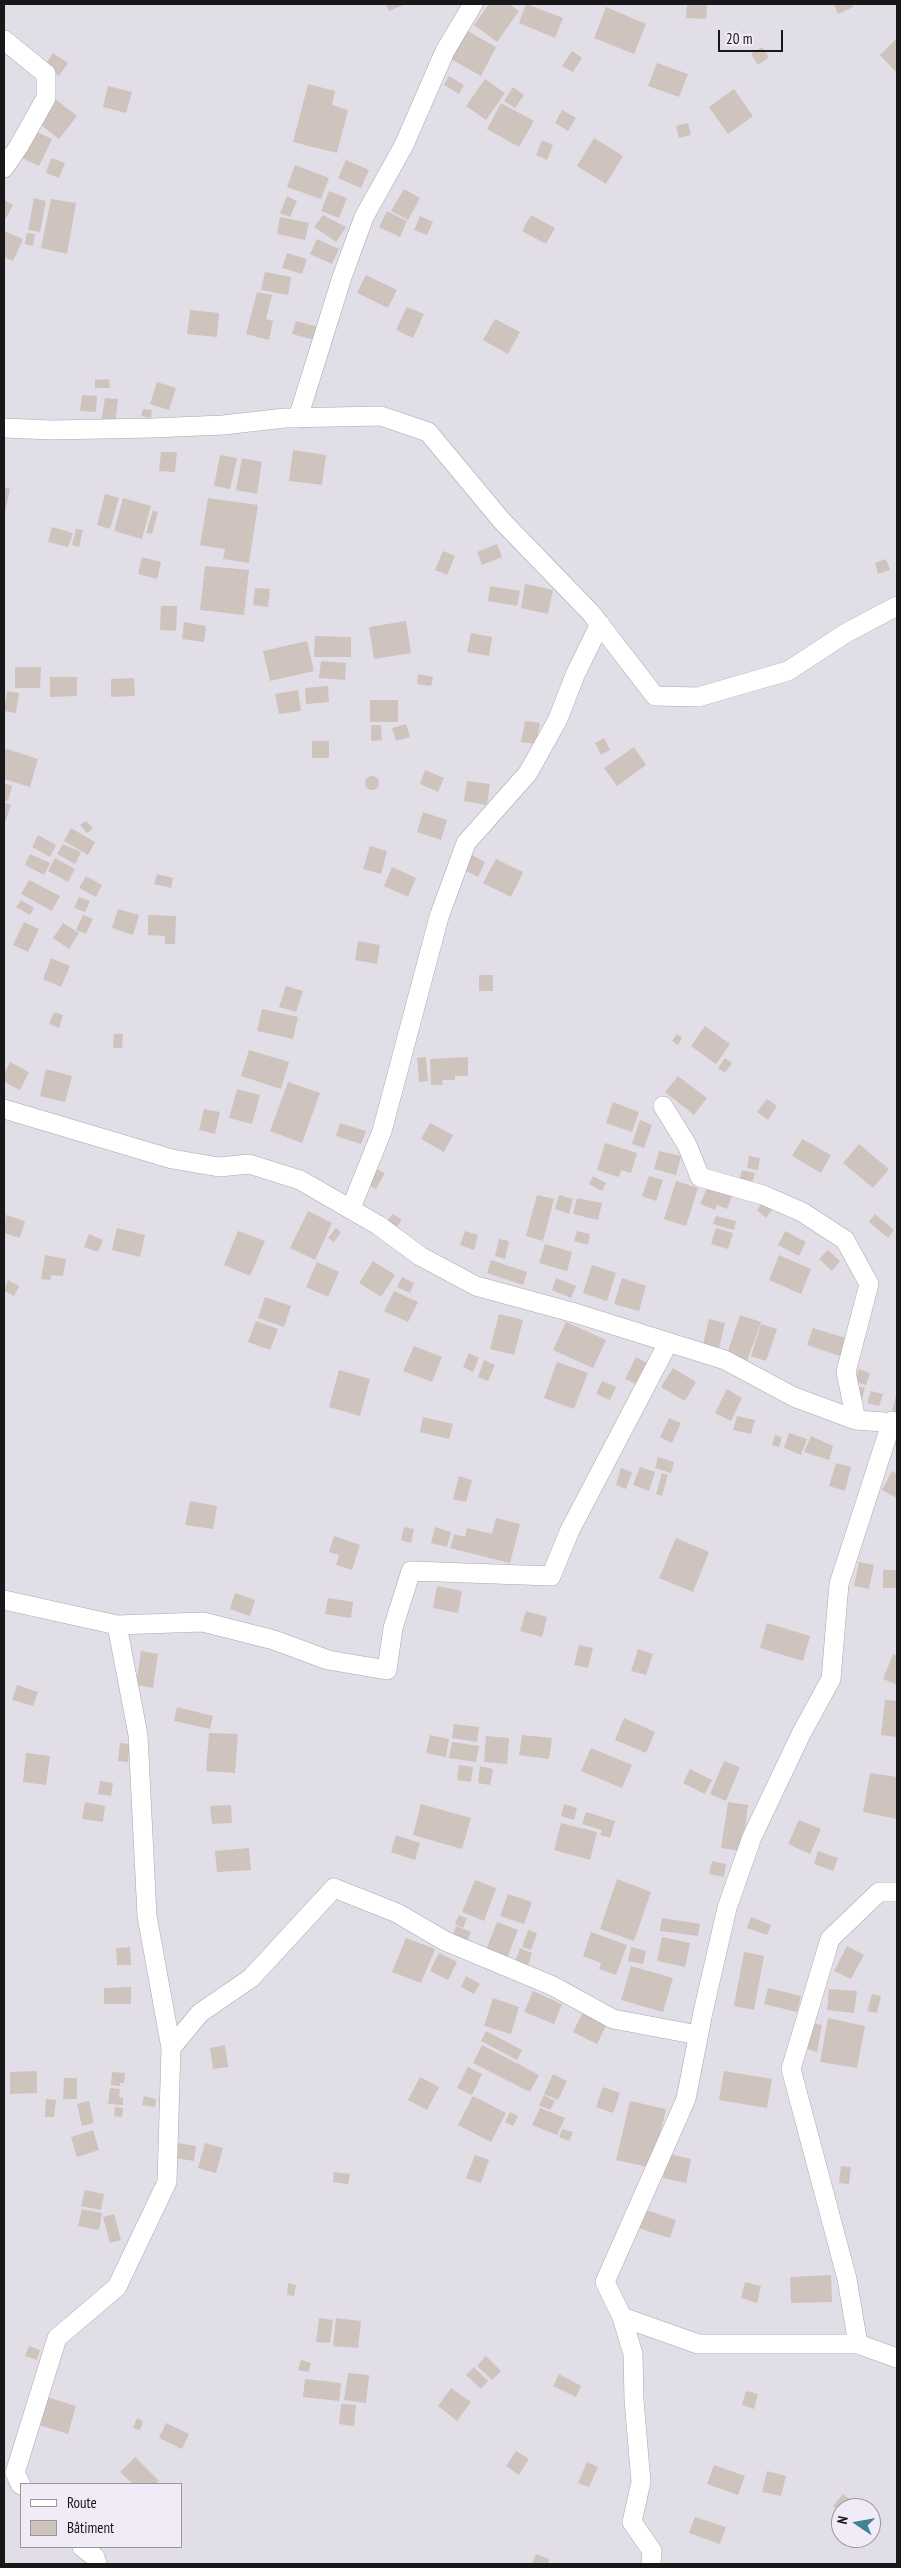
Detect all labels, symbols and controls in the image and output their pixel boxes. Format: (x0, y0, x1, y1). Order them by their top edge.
scale bar (721, 20, 786, 52)
text: 20 m (726, 29, 752, 48)
legend (20, 2483, 182, 2548)
text: Route (67, 2493, 97, 2512)
north arrow (831, 2498, 881, 2548)
text: N (833, 2515, 852, 2526)
text: Bâtiment (67, 2518, 114, 2537)

